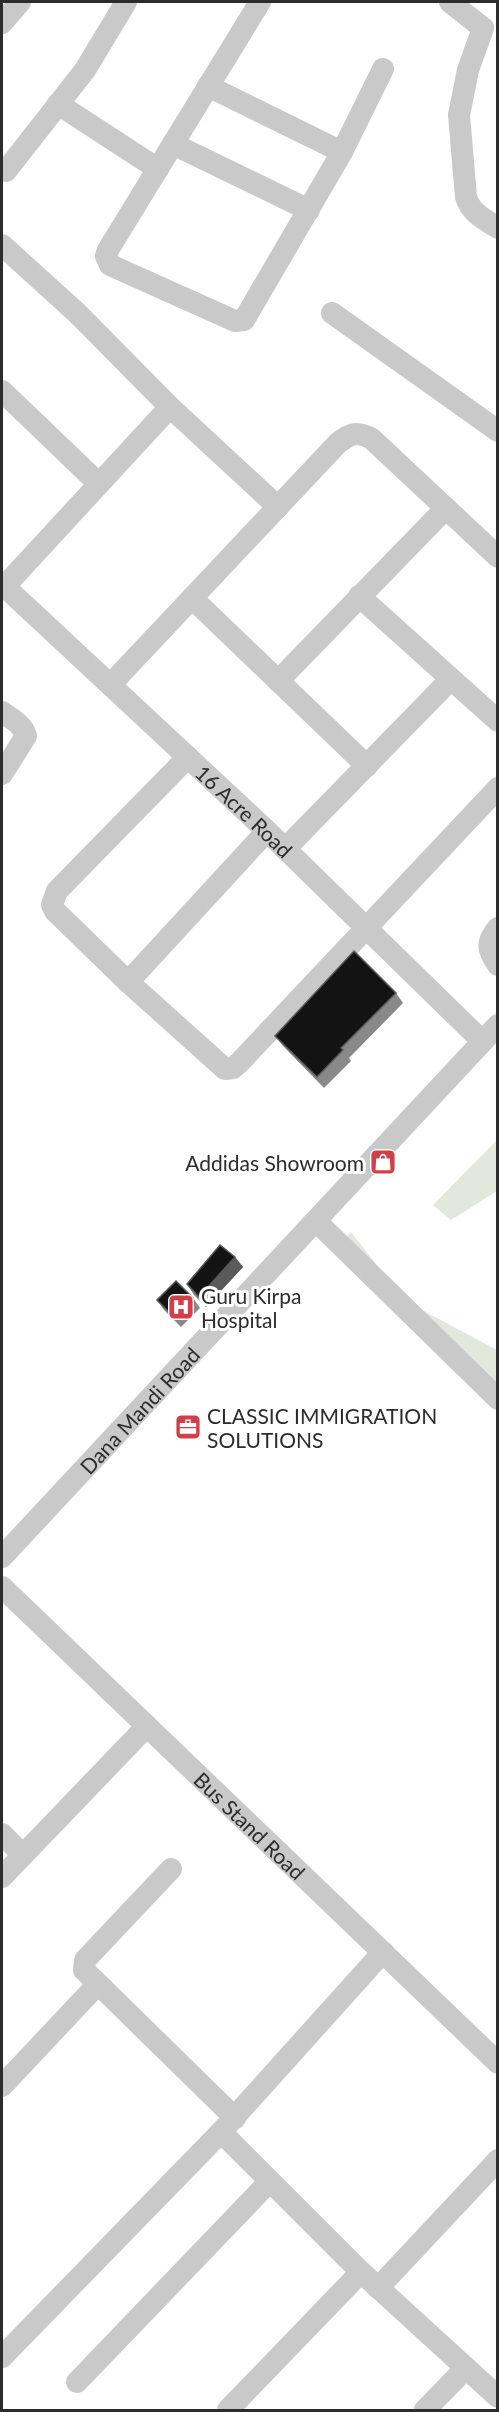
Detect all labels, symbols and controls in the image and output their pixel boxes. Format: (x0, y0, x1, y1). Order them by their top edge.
street label: 16 Acre Road (191, 759, 298, 862)
shop icon: Addidas Showroom (368, 1147, 398, 1177)
place label: Addidas Showroom (185, 1150, 364, 1175)
place label: Guru Kirpa Hospital (201, 1283, 301, 1332)
hospital icon: Guru Kirpa Hospital (166, 1292, 196, 1322)
street label: Dana Mandi Road (74, 1342, 204, 1478)
place label: CLASSIC IMMIGRATION SOLUTIONS (207, 1403, 437, 1452)
office icon: CLASSIC IMMIGRATION SOLUTIONS (173, 1412, 203, 1442)
street label: Bus Stand Road (190, 1766, 311, 1884)

